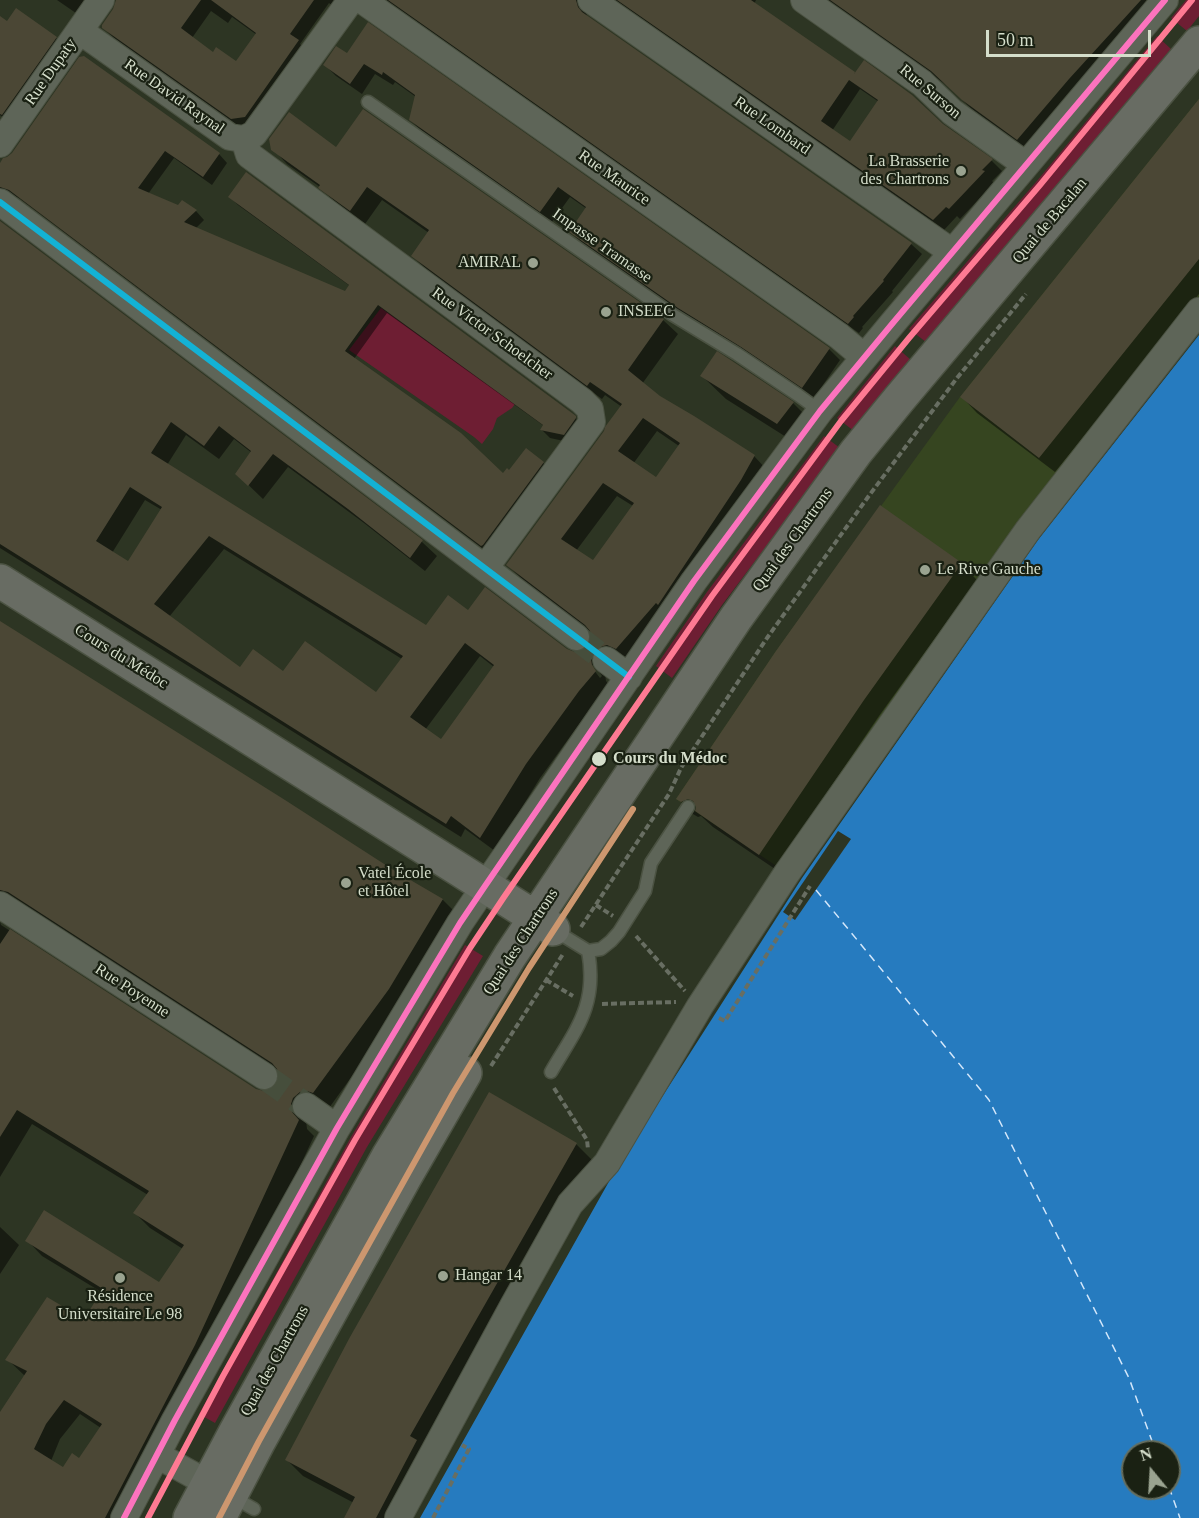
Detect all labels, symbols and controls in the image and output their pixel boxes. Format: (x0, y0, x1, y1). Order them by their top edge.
scale bar (989, 18, 1154, 56)
text: 50 m (997, 30, 1034, 50)
street label: Rue Dupaty (21, 35, 81, 109)
street label: Rue David Raynal (120, 55, 228, 139)
street label: Rue Surson (895, 61, 965, 123)
street label: Rue Lombard (730, 93, 814, 159)
street label: Rue Maurice (574, 146, 654, 210)
place label: La Brasserie des Chartrons (861, 152, 949, 190)
marker: La Brasserie des Chartrons (954, 164, 968, 178)
street label: Quai de Bacalan (1009, 174, 1091, 268)
street label: Impasse Tramasse (549, 205, 655, 287)
place label: AMIRAL (458, 253, 521, 273)
marker: AMIRAL (526, 256, 540, 270)
street label: Rue Victor Schoelcher (428, 284, 556, 384)
place label: INSEEC (618, 302, 674, 322)
marker: INSEEC (599, 305, 613, 319)
street label: Quai des Chartrons (749, 484, 837, 596)
place label: Le Rive Gauche (937, 560, 1041, 580)
marker: Le Rive Gauche (918, 563, 932, 577)
street label: Cours du Médoc (71, 621, 171, 693)
place label: Cours du Médoc (613, 749, 727, 769)
marker: Cours du Médoc (590, 750, 608, 768)
place label: Vatel École et Hôtel (358, 864, 431, 902)
marker: Vatel École et Hôtel (339, 876, 353, 890)
street label: Quai des Chartrons (479, 885, 563, 999)
street label: Rue Poyenne (91, 960, 173, 1022)
place label: Hangar 14 (455, 1266, 522, 1286)
marker: Hangar 14 (436, 1269, 450, 1283)
marker: Résidence Universitaire Le 98 (113, 1271, 127, 1285)
place label: Résidence Universitaire Le 98 (58, 1287, 182, 1325)
street label: Quai des Chartrons (237, 1302, 313, 1420)
north arrow (1121, 1440, 1181, 1500)
text: N (1138, 1444, 1154, 1464)

